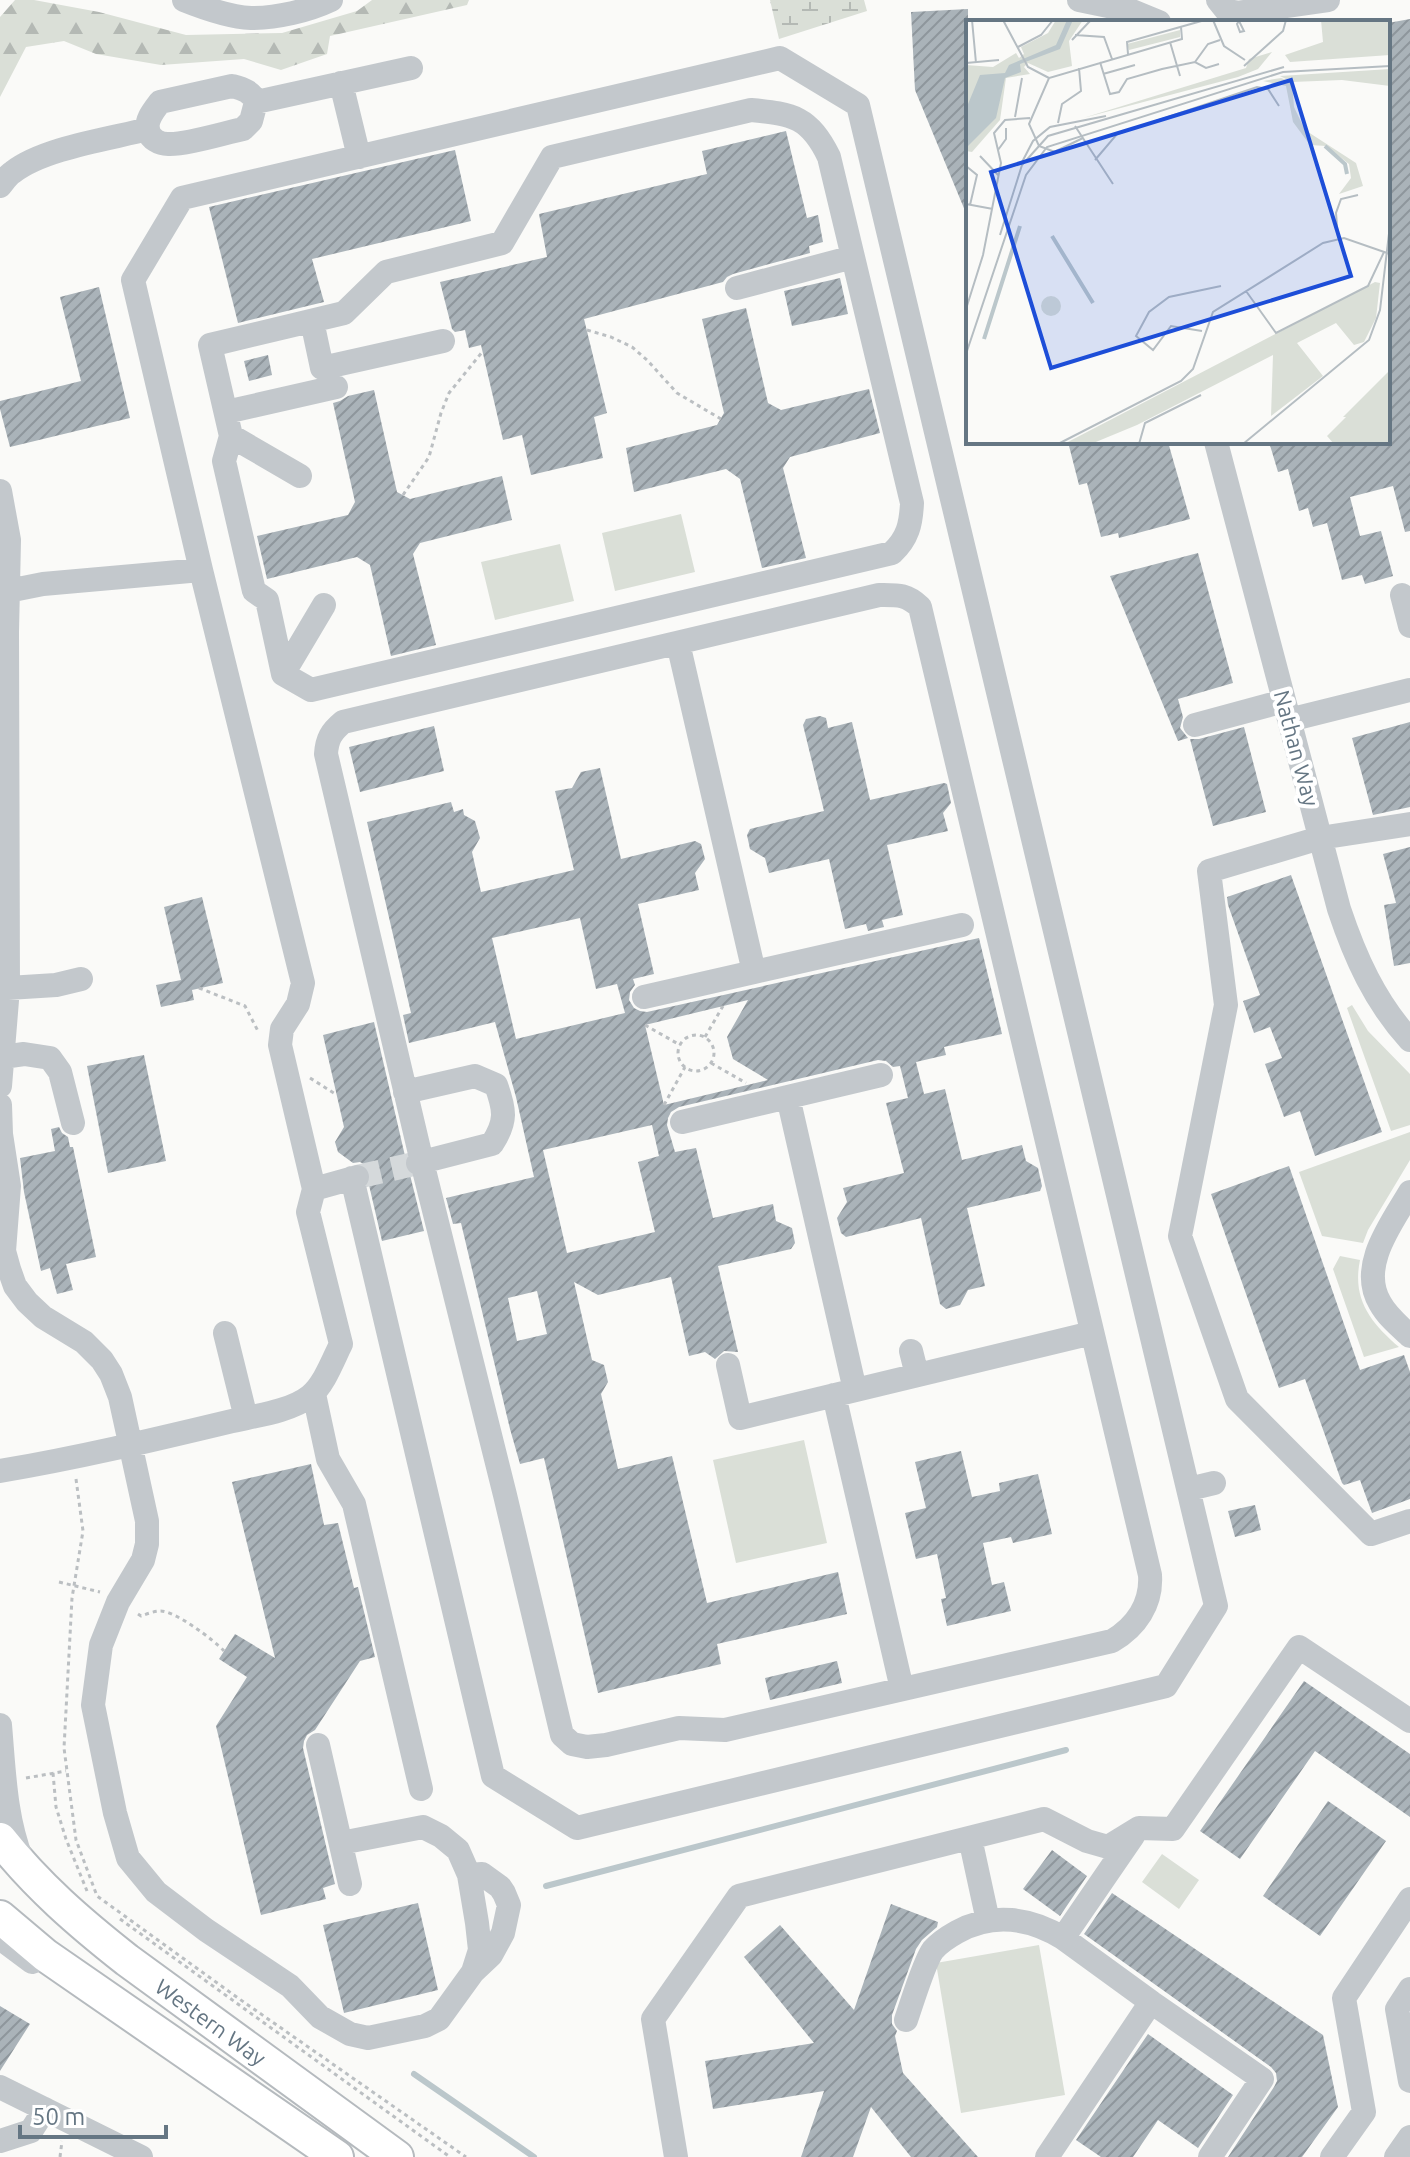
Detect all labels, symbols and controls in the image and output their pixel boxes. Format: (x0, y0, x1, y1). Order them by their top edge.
inset map (966, 20, 1390, 444)
street label: Nathan Way (1270, 687, 1325, 809)
street label: Western Way (151, 1973, 271, 2070)
scale bar (20, 2089, 166, 2139)
text: 50 m (32, 2103, 85, 2130)

